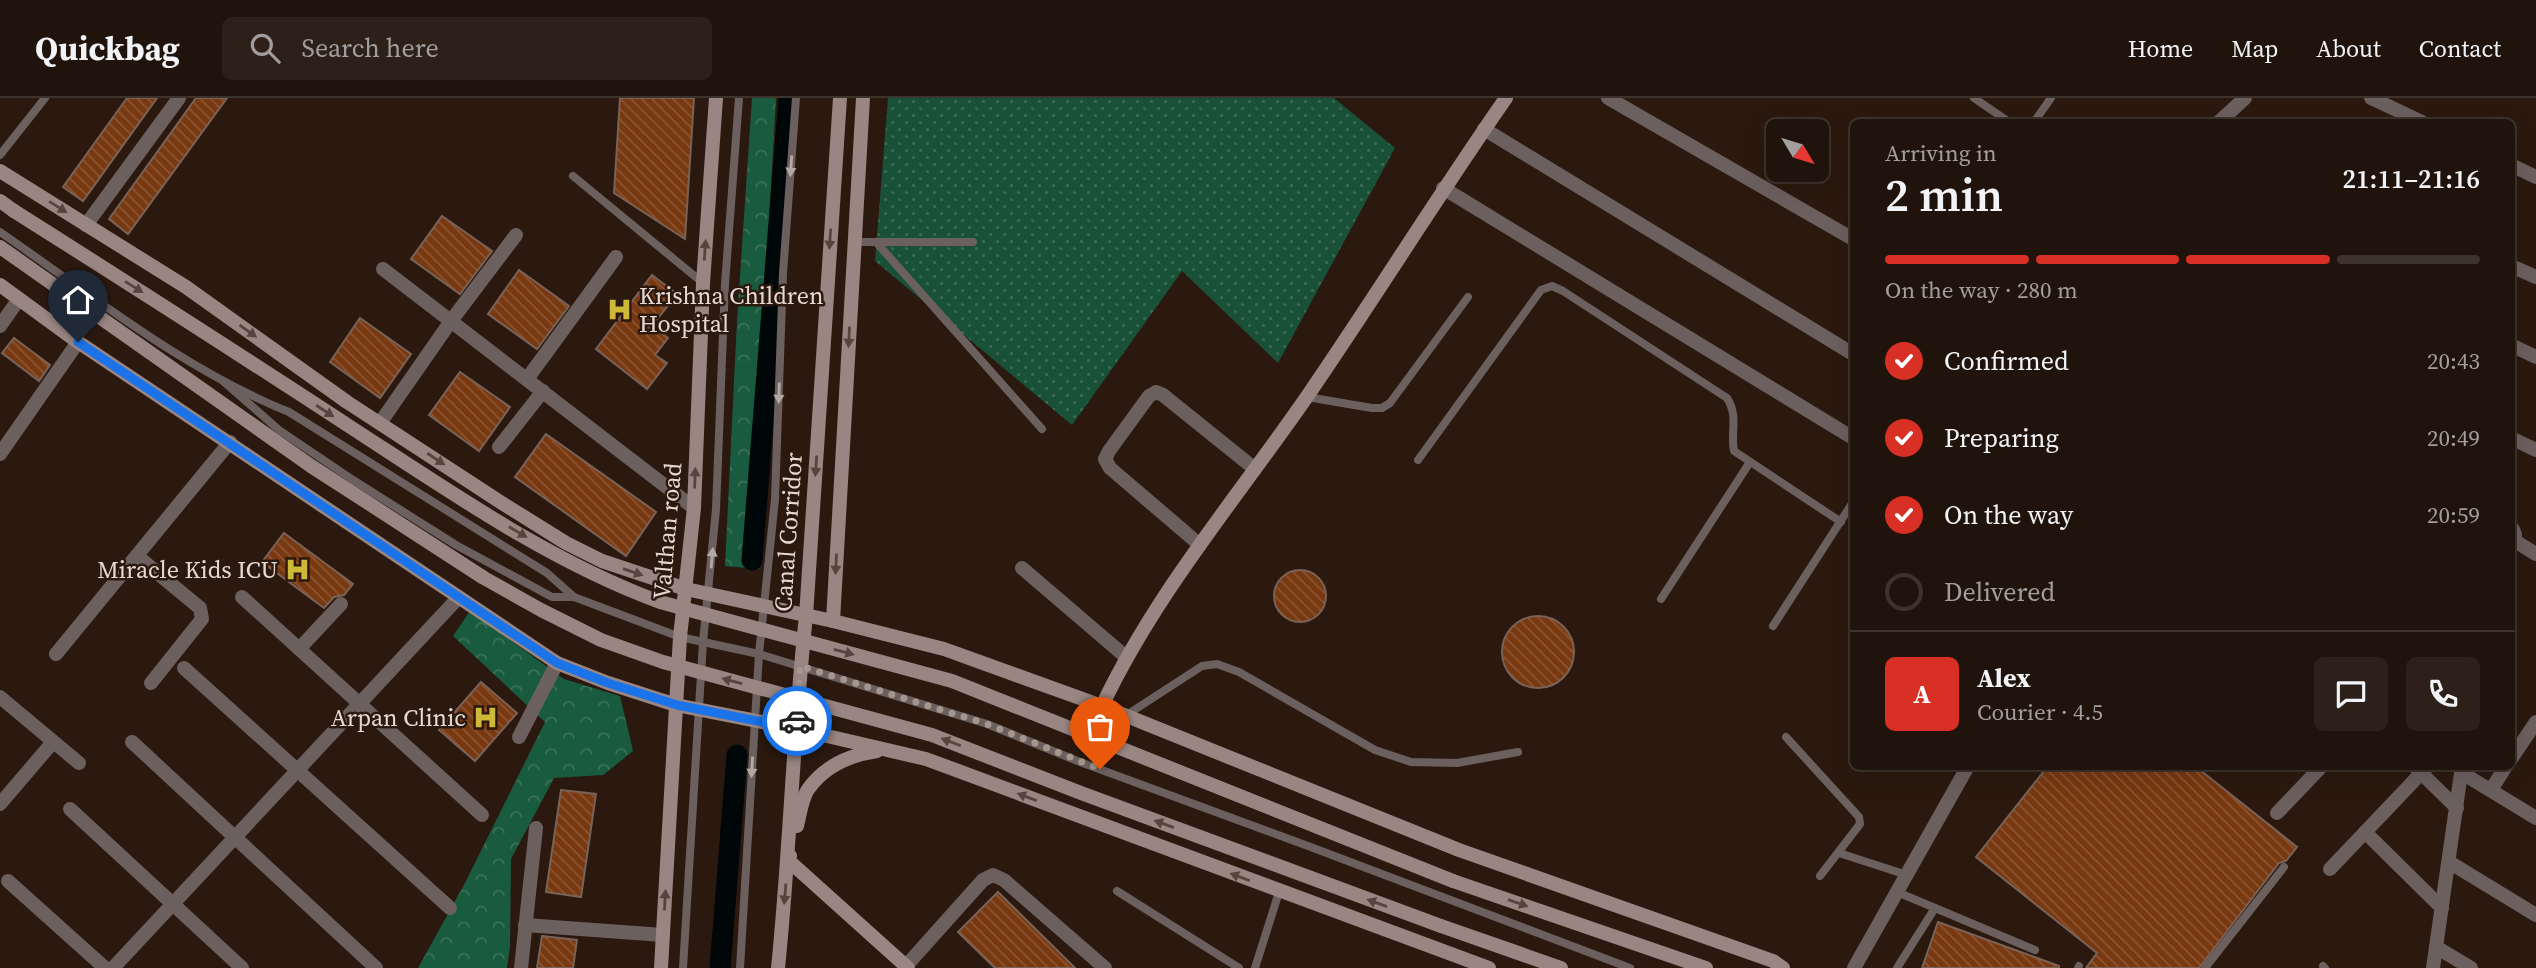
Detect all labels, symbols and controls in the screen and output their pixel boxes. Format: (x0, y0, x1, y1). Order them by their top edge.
search box (222, 17, 712, 80)
text: Quickbag (35, 26, 180, 71)
icon: search (246, 29, 284, 67)
text: Search here (302, 30, 439, 66)
text: Home (2128, 32, 2193, 65)
text: Map (2231, 32, 2278, 65)
text: About (2316, 32, 2381, 65)
text: Contact (2419, 32, 2501, 65)
north arrow (1766, 119, 1829, 182)
map controls (1766, 119, 1829, 182)
text: Arriving in (1885, 137, 1997, 169)
one-way arrow (785, 155, 796, 177)
text: 21:11–21:16 (2343, 161, 2480, 197)
text: 2 min (1885, 163, 2003, 226)
one-way arrow (48, 200, 68, 213)
one-way arrow (825, 229, 836, 251)
one-way arrow (700, 239, 711, 261)
pin (48, 270, 108, 342)
text: On the way · 280 m (1885, 274, 2078, 306)
place label: Krishna Children Hospital (639, 279, 823, 340)
one-way arrow (125, 280, 144, 293)
icon: home (59, 281, 97, 319)
hospital icon: Krishna Children Hospital (605, 295, 633, 323)
one-way arrow (239, 324, 257, 338)
one-way arrow (843, 327, 854, 349)
icon: check (1885, 342, 1923, 380)
text: Confirmed (1944, 343, 2069, 379)
text: 20:43 (2427, 345, 2480, 377)
one-way arrow (773, 382, 784, 404)
one-way arrow (315, 404, 335, 417)
icon: check (1885, 419, 1923, 457)
text: Preparing (1944, 420, 2059, 456)
text: 20:49 (2427, 422, 2480, 454)
street label: Canal Corridor (766, 451, 810, 613)
one-way arrow (426, 453, 446, 466)
one-way arrow (810, 456, 821, 478)
street label: Valthan road (645, 461, 689, 601)
one-way arrow (690, 466, 701, 488)
icon: check (1885, 496, 1923, 534)
text: On the way (1944, 497, 2073, 533)
text: 20:59 (2427, 499, 2480, 531)
one-way arrow (508, 526, 527, 538)
one-way arrow (707, 547, 718, 569)
place label: Miracle Kids ICU (97, 553, 278, 586)
one-way arrow (830, 554, 841, 576)
hospital icon: Miracle Kids ICU (284, 555, 312, 583)
one-way arrow (623, 567, 644, 578)
text: Delivered (1944, 574, 2055, 610)
one-way arrow (834, 647, 855, 657)
button: chat (2314, 657, 2388, 731)
button: phone (2406, 657, 2480, 731)
text: Alex (1977, 660, 2031, 696)
one-way arrow (721, 675, 743, 686)
text: A (1913, 676, 1931, 712)
courier (762, 686, 832, 756)
text: Courier · 4.5 (1977, 696, 2103, 728)
pin (1070, 697, 1130, 769)
place label: Arpan Clinic (331, 701, 466, 734)
icon: car (778, 702, 816, 740)
hospital icon: Arpan Clinic (472, 703, 500, 731)
icon: bag (1081, 708, 1119, 746)
one-way arrow (941, 737, 962, 748)
one-way arrow (746, 756, 757, 778)
one-way arrow (1017, 792, 1038, 803)
one-way arrow (1153, 818, 1174, 829)
one-way arrow (1230, 871, 1251, 882)
one-way arrow (780, 884, 791, 906)
one-way arrow (660, 889, 671, 911)
one-way arrow (1367, 897, 1388, 908)
one-way arrow (1508, 898, 1529, 909)

